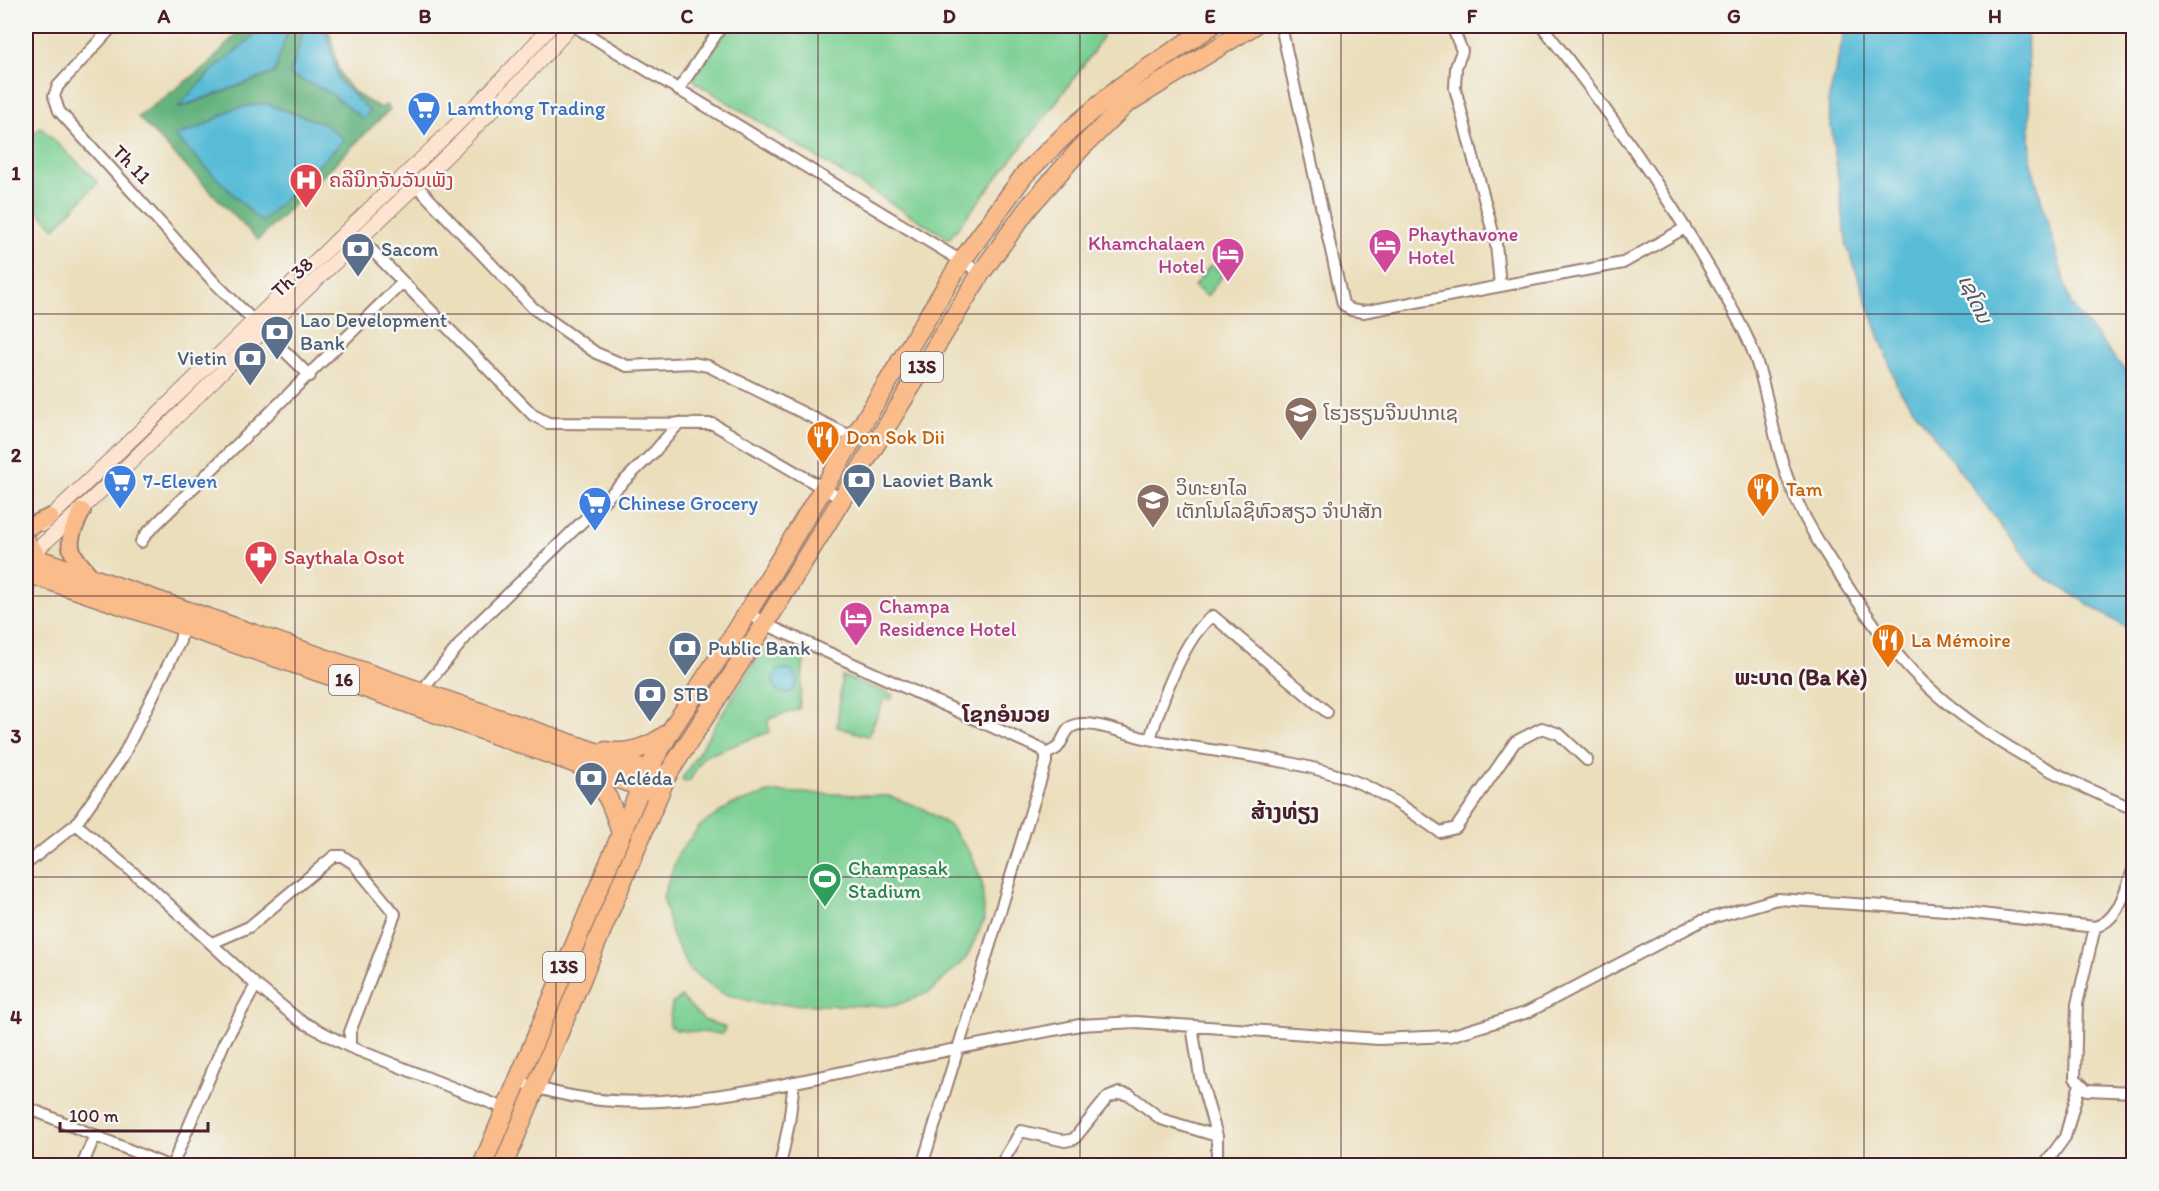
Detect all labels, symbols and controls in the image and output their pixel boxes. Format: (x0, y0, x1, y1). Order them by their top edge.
text: A (157, 4, 171, 28)
text: B (419, 4, 432, 28)
text: C (681, 4, 694, 28)
text: D (942, 4, 956, 28)
text: E (1204, 4, 1216, 28)
text: F (1467, 4, 1478, 28)
text: G (1727, 4, 1741, 28)
text: H (1988, 4, 2002, 28)
supermarket icon: Lamthong Trading (406, 90, 442, 137)
place label: Lamthong Trading (447, 96, 606, 120)
street label: Th 11 (108, 139, 156, 189)
text: 1 (11, 161, 21, 185)
hospital icon: ຄລີນິກຈັນວັນເພັງ (288, 162, 324, 209)
place label: ຄລີນິກຈັນວັນເພັງ (329, 168, 454, 192)
place label: Phaythavone Hotel (1408, 222, 1518, 269)
hotel icon: Phaythavone Hotel (1367, 227, 1403, 274)
bank icon: Sacom (340, 231, 376, 278)
place label: Khamchalaen Hotel (1088, 231, 1205, 278)
hotel icon: Khamchalaen Hotel (1210, 236, 1246, 283)
place label: Sacom (381, 237, 438, 261)
street label: Th 38 (266, 252, 318, 302)
water label: ເຊໂດນ (1953, 270, 1998, 329)
place label: Lao Development Bank (300, 308, 447, 355)
bank icon: Lao Development Bank (259, 314, 295, 361)
bank icon: Vietin (232, 340, 268, 387)
place label: Vietin (177, 346, 227, 370)
road number: 13S (901, 352, 943, 382)
school or university icon: ໂຮງຮຽນຈີນປາກເຊ (1283, 395, 1319, 442)
place label: ໂຮງຮຽນຈີນປາກເຊ (1323, 401, 1458, 426)
restaurant icon: Don Sok Dii (805, 419, 841, 466)
place label: Don Sok Dii (846, 425, 945, 449)
text: 2 (11, 443, 22, 467)
bank icon: Laoviet Bank (841, 462, 877, 509)
supermarket icon: 7-Eleven (102, 463, 138, 510)
place label: Laoviet Bank (882, 468, 994, 492)
place label: 7-Eleven (143, 469, 217, 493)
restaurant icon: Tam (1745, 471, 1781, 518)
place label: ວິທະຍາໄລ ເຕັກໂນໂລຊີຫົວສຽວ ຈຳປາສັກ (1176, 476, 1383, 524)
place label: Tam (1786, 477, 1823, 501)
school or university icon: ວິທະຍາໄລ ເຕັກໂນໂລຊີຫົວສຽວ ຈຳປາສັກ (1135, 482, 1171, 529)
supermarket icon: Chinese Grocery (577, 485, 613, 532)
place label: Chinese Grocery (618, 491, 759, 515)
pharmacy icon: Saythala Osot (243, 539, 279, 586)
place label: Saythala Osot (284, 545, 405, 569)
place label: Champa Residence Hotel (879, 594, 1017, 641)
hotel icon: Champa Residence Hotel (838, 600, 874, 647)
restaurant icon: La Mémoire (1870, 622, 1906, 669)
place label: La Mémoire (1911, 628, 2011, 652)
bank icon: Public Bank (667, 630, 703, 677)
place label: Public Bank (708, 636, 810, 660)
district label: ພະບາດ (Ba Kè) (1735, 664, 1867, 691)
road number: 16 (329, 665, 359, 695)
bank icon: STB (632, 676, 668, 723)
place label: STB (673, 682, 709, 706)
district label: ໂຊກອໍນວຍ (961, 701, 1050, 728)
text: 3 (11, 724, 22, 748)
bank icon: Acléda (573, 760, 609, 807)
place label: Acléda (614, 766, 673, 790)
district label: ສ້າງທ່ຽງ (1251, 798, 1319, 825)
place label: Champasak Stadium (848, 856, 948, 903)
sports icon: Champasak Stadium (807, 861, 843, 908)
road number: 13S (543, 952, 585, 982)
text: 4 (10, 1005, 22, 1029)
scale bar (60, 1095, 208, 1133)
text: 100 m (69, 1105, 119, 1127)

